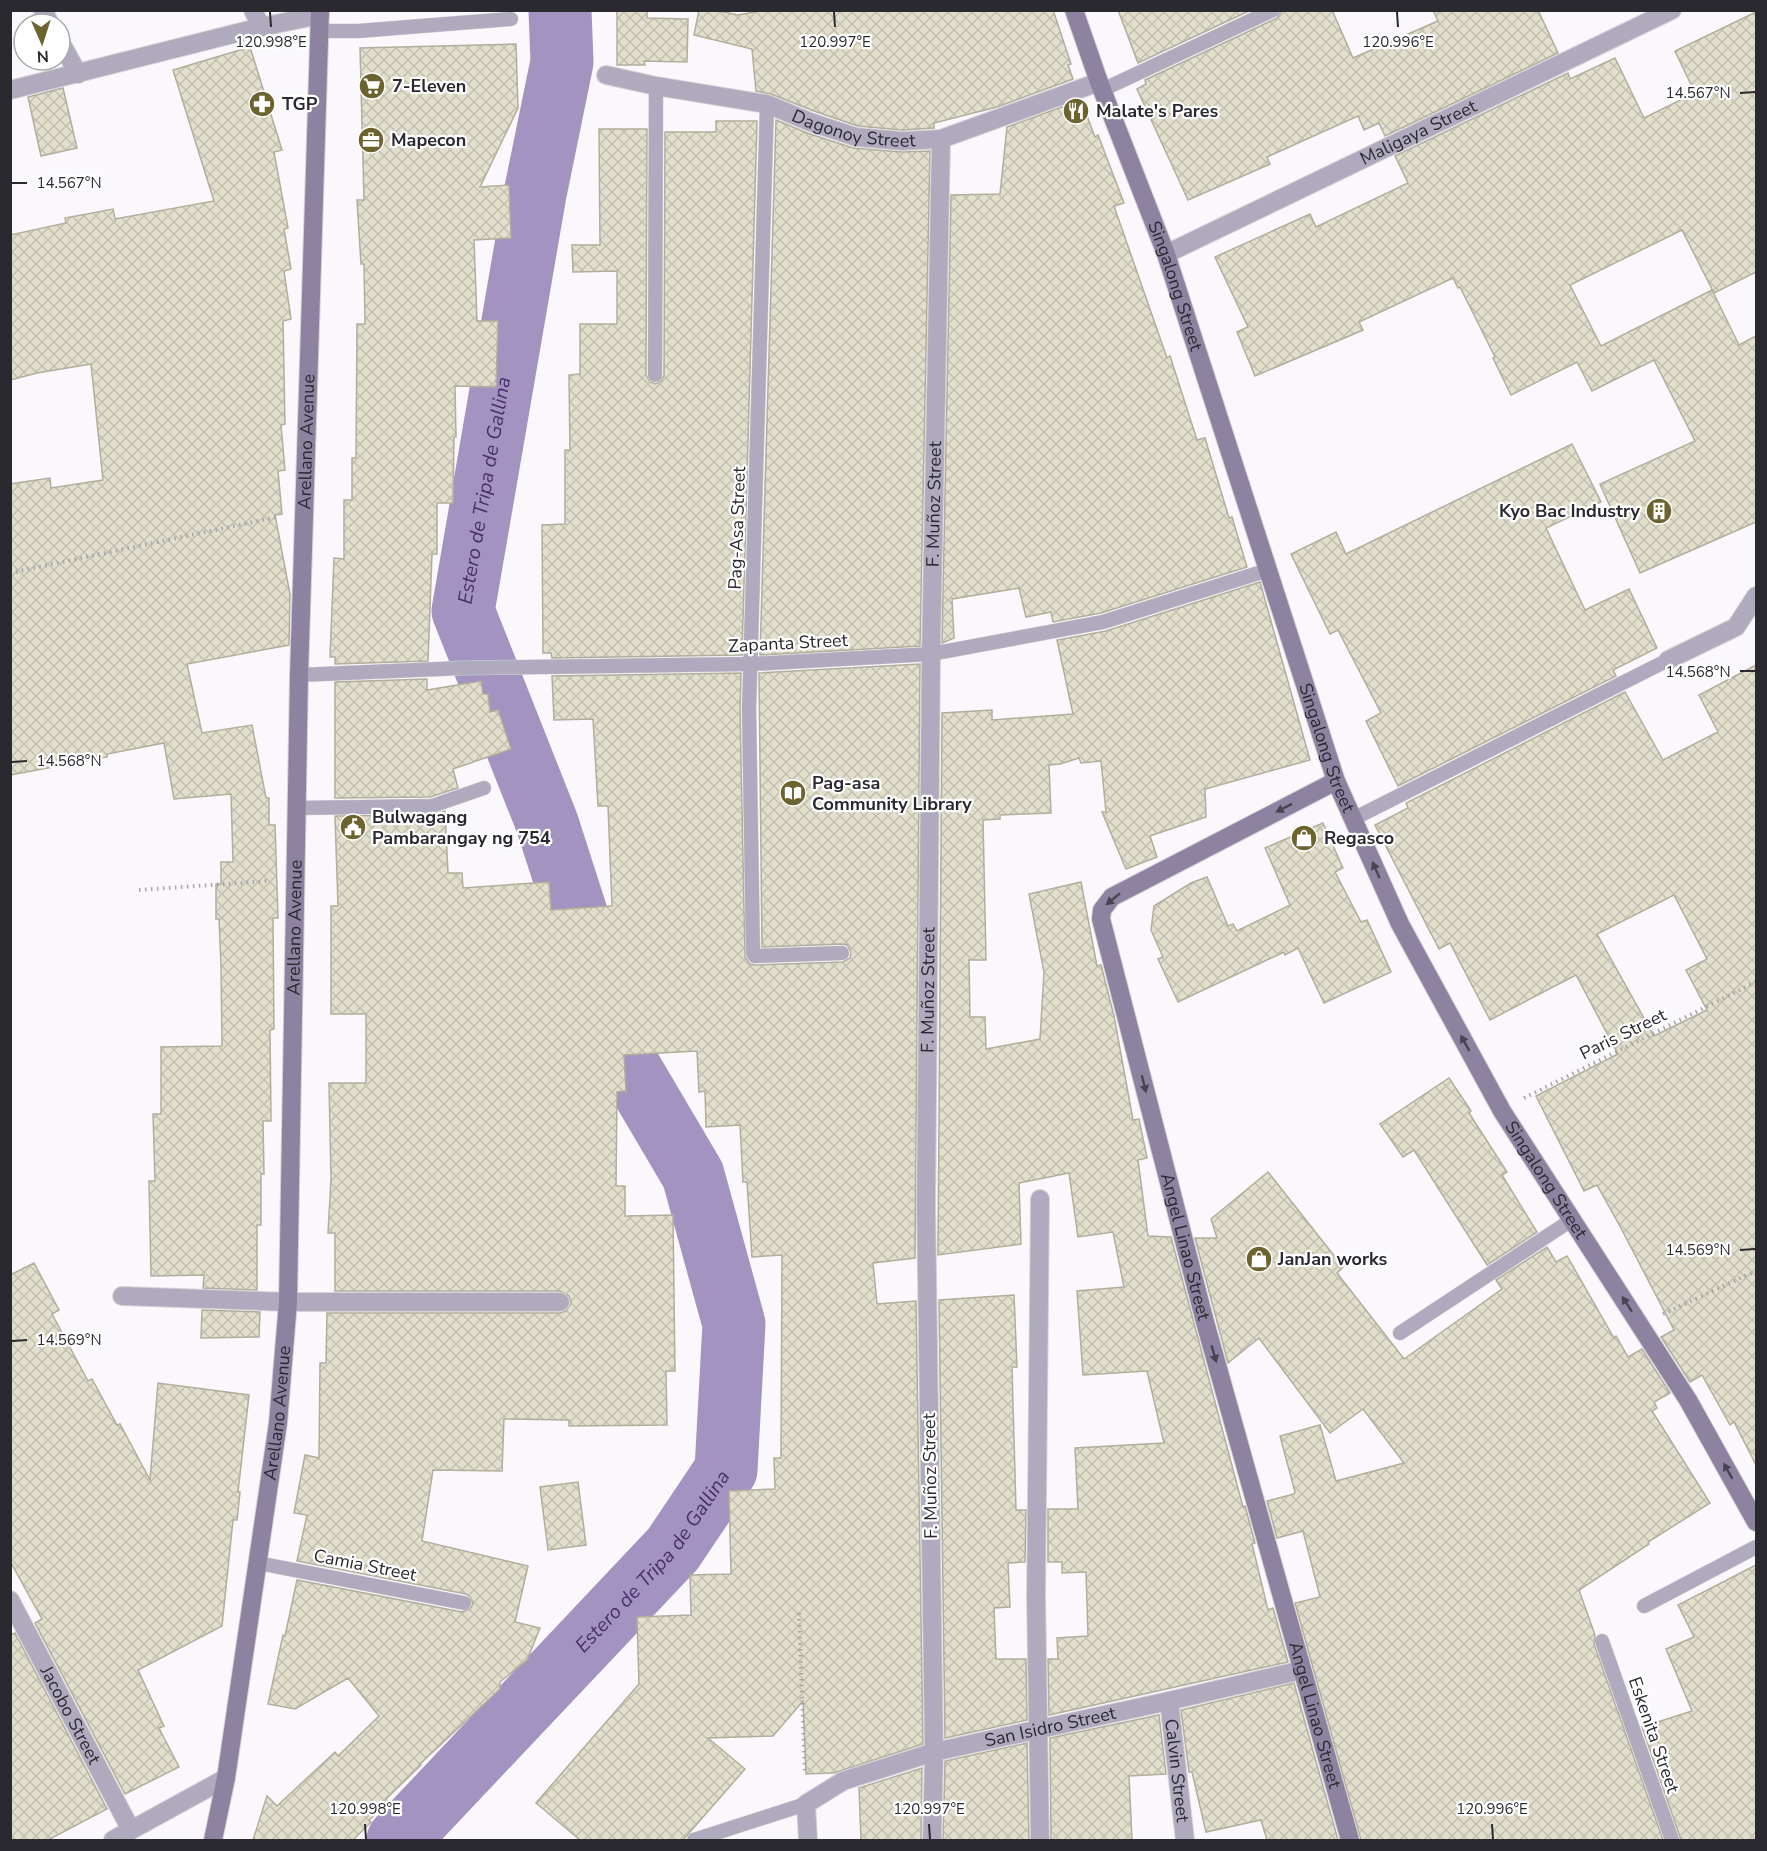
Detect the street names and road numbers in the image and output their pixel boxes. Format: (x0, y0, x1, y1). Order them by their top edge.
street label: Maligaya Street (1356, 94, 1481, 171)
street label: Dagonoy Street (788, 104, 917, 153)
street label: Singalong Street (1142, 217, 1209, 354)
street label: Arellano Avenue (292, 374, 320, 510)
street label: F. Muñoz Street (921, 440, 947, 567)
street label: Pag-Asa Street (723, 465, 751, 590)
street label: Zapanta Street (728, 628, 849, 658)
street label: Singalong Street (1293, 680, 1361, 817)
street label: Arellano Avenue (281, 860, 308, 996)
street label: F. Muñoz Street (915, 926, 941, 1053)
street label: Paris Street (1576, 1002, 1671, 1065)
street label: Singalong Street (1500, 1116, 1593, 1244)
street label: Angel Linao Street (1155, 1170, 1216, 1323)
street label: Arellano Avenue (258, 1345, 296, 1482)
street label: F. Muñoz Street (917, 1412, 943, 1539)
street label: Camia Street (312, 1543, 419, 1587)
street label: Angel Linao Street (1283, 1639, 1347, 1792)
street label: Jacobo Street (34, 1661, 107, 1769)
street label: Eskenita Street (1623, 1674, 1685, 1797)
street label: San Isidro Street (982, 1701, 1119, 1753)
street label: Calvin Street (1159, 1718, 1195, 1824)

